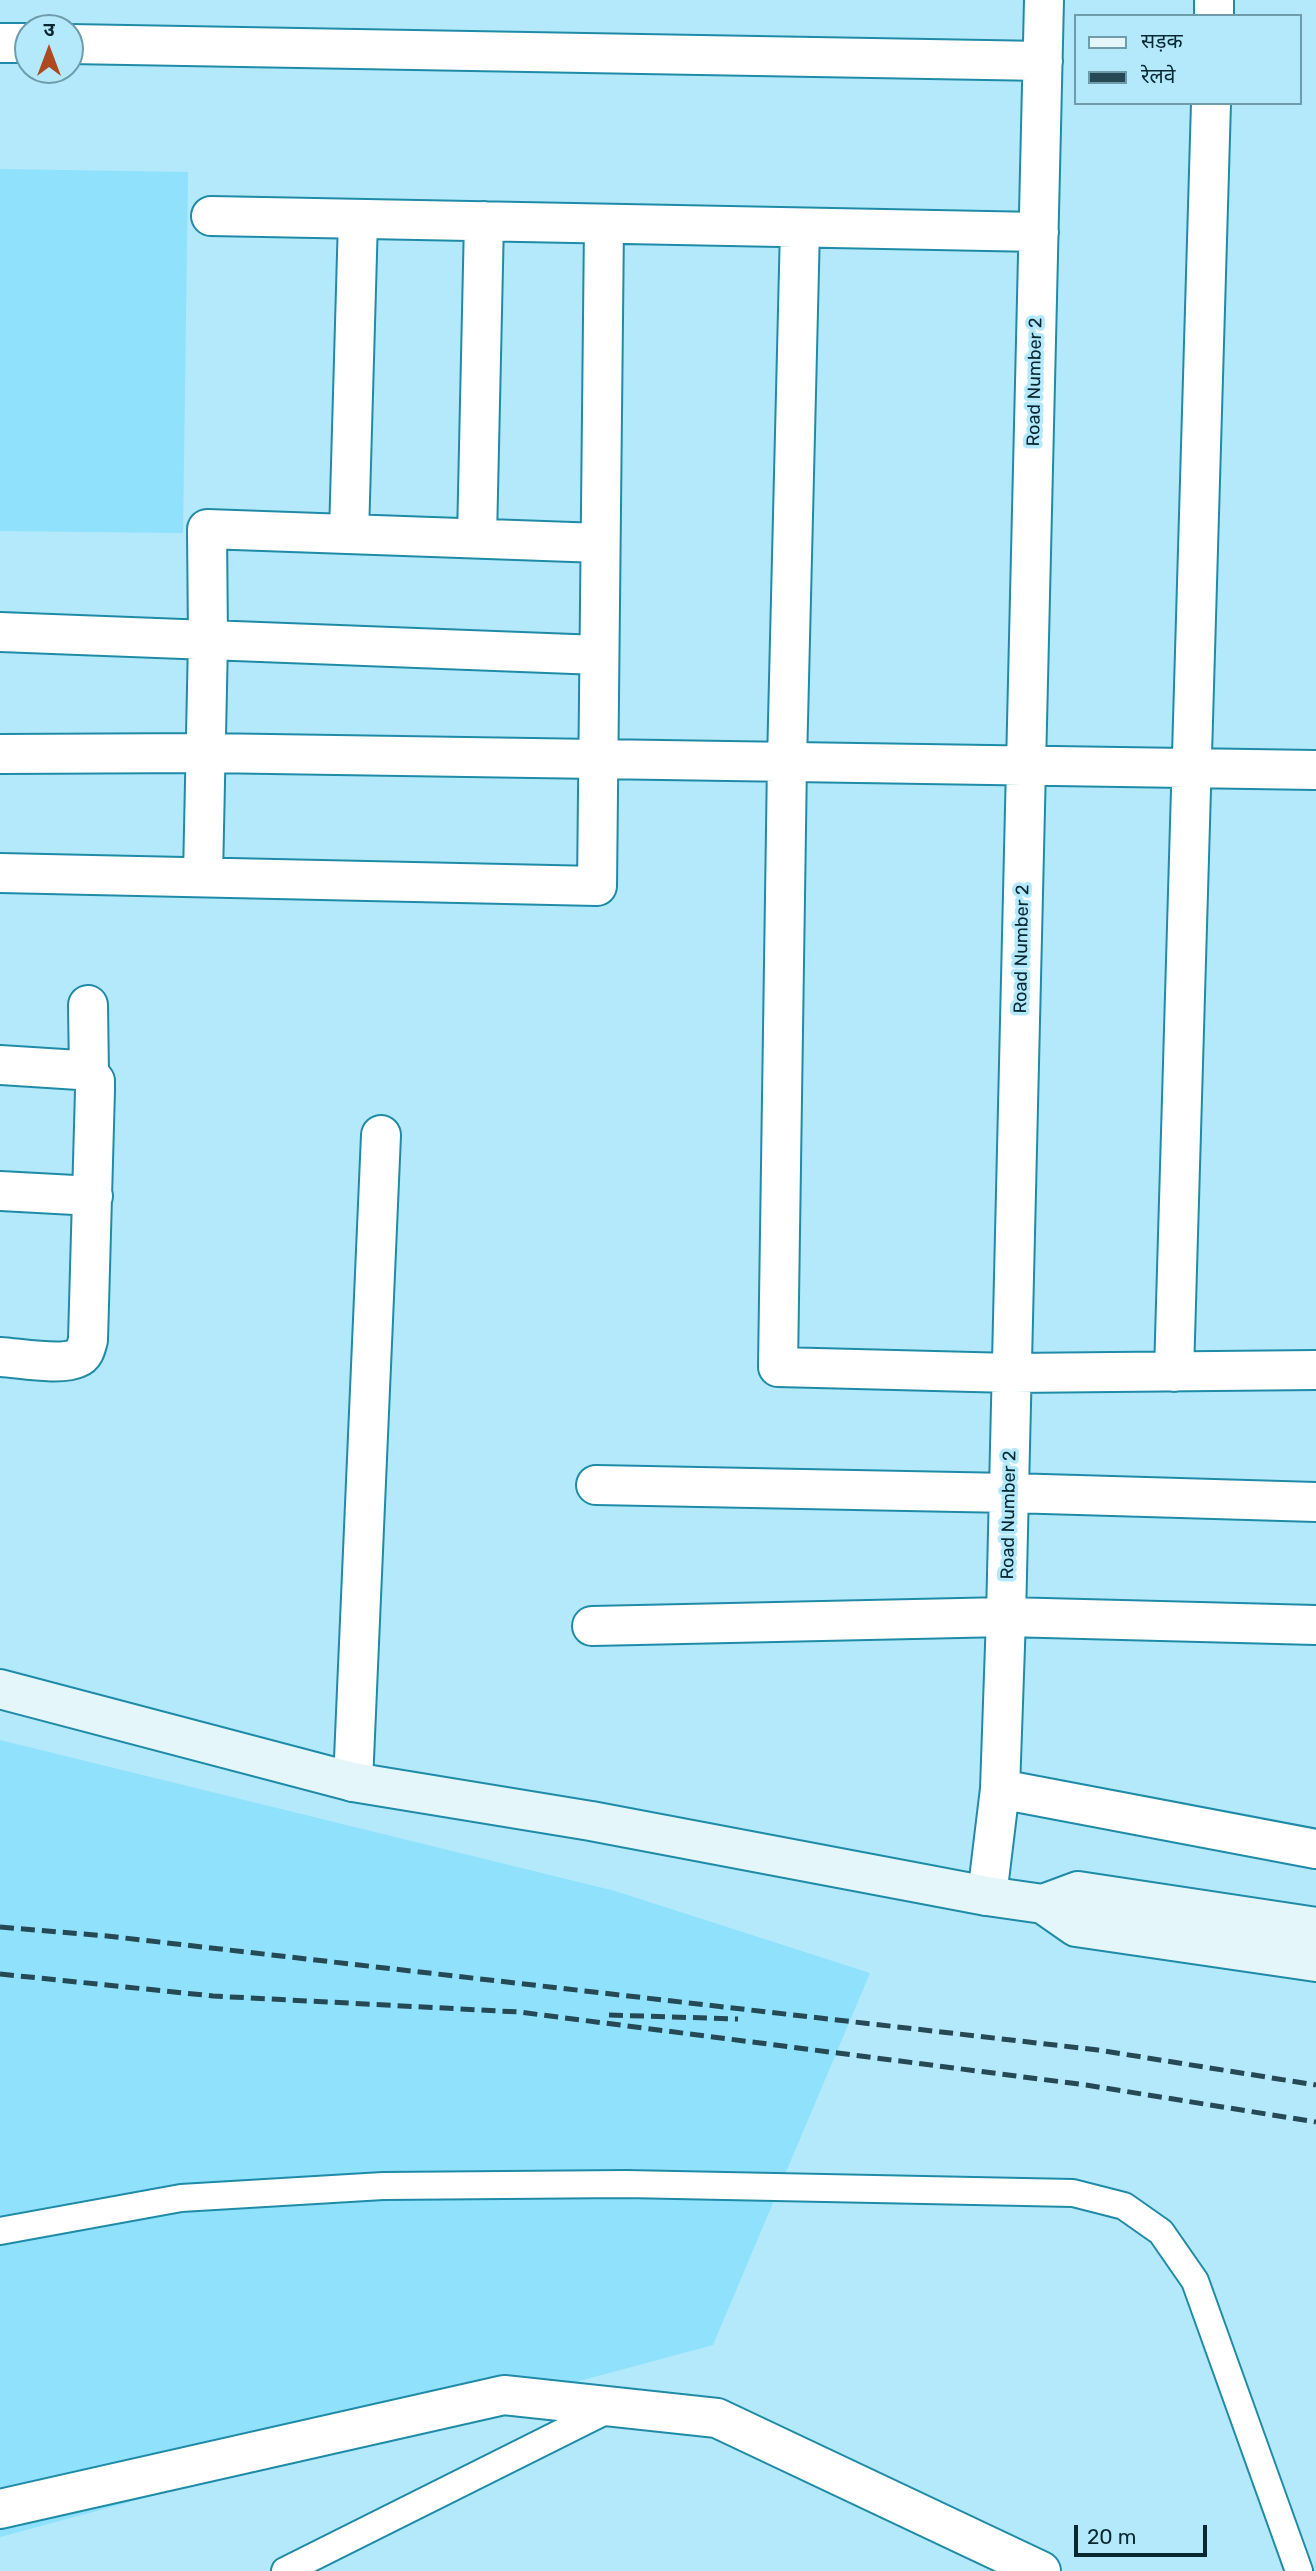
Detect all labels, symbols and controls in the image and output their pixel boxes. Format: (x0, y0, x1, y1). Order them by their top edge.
north arrow (14, 14, 84, 84)
legend (1074, 14, 1302, 105)
text: उ (43, 18, 55, 41)
text: सड़क (1141, 28, 1183, 53)
text: रेलवे (1141, 63, 1176, 88)
street label: Road Number 2 (1023, 317, 1047, 447)
street label: Road Number 2 (1010, 884, 1034, 1014)
street label: Road Number 2 (997, 1450, 1021, 1580)
scale bar (1078, 2512, 1211, 2556)
text: 20 m (1087, 2524, 1136, 2549)

